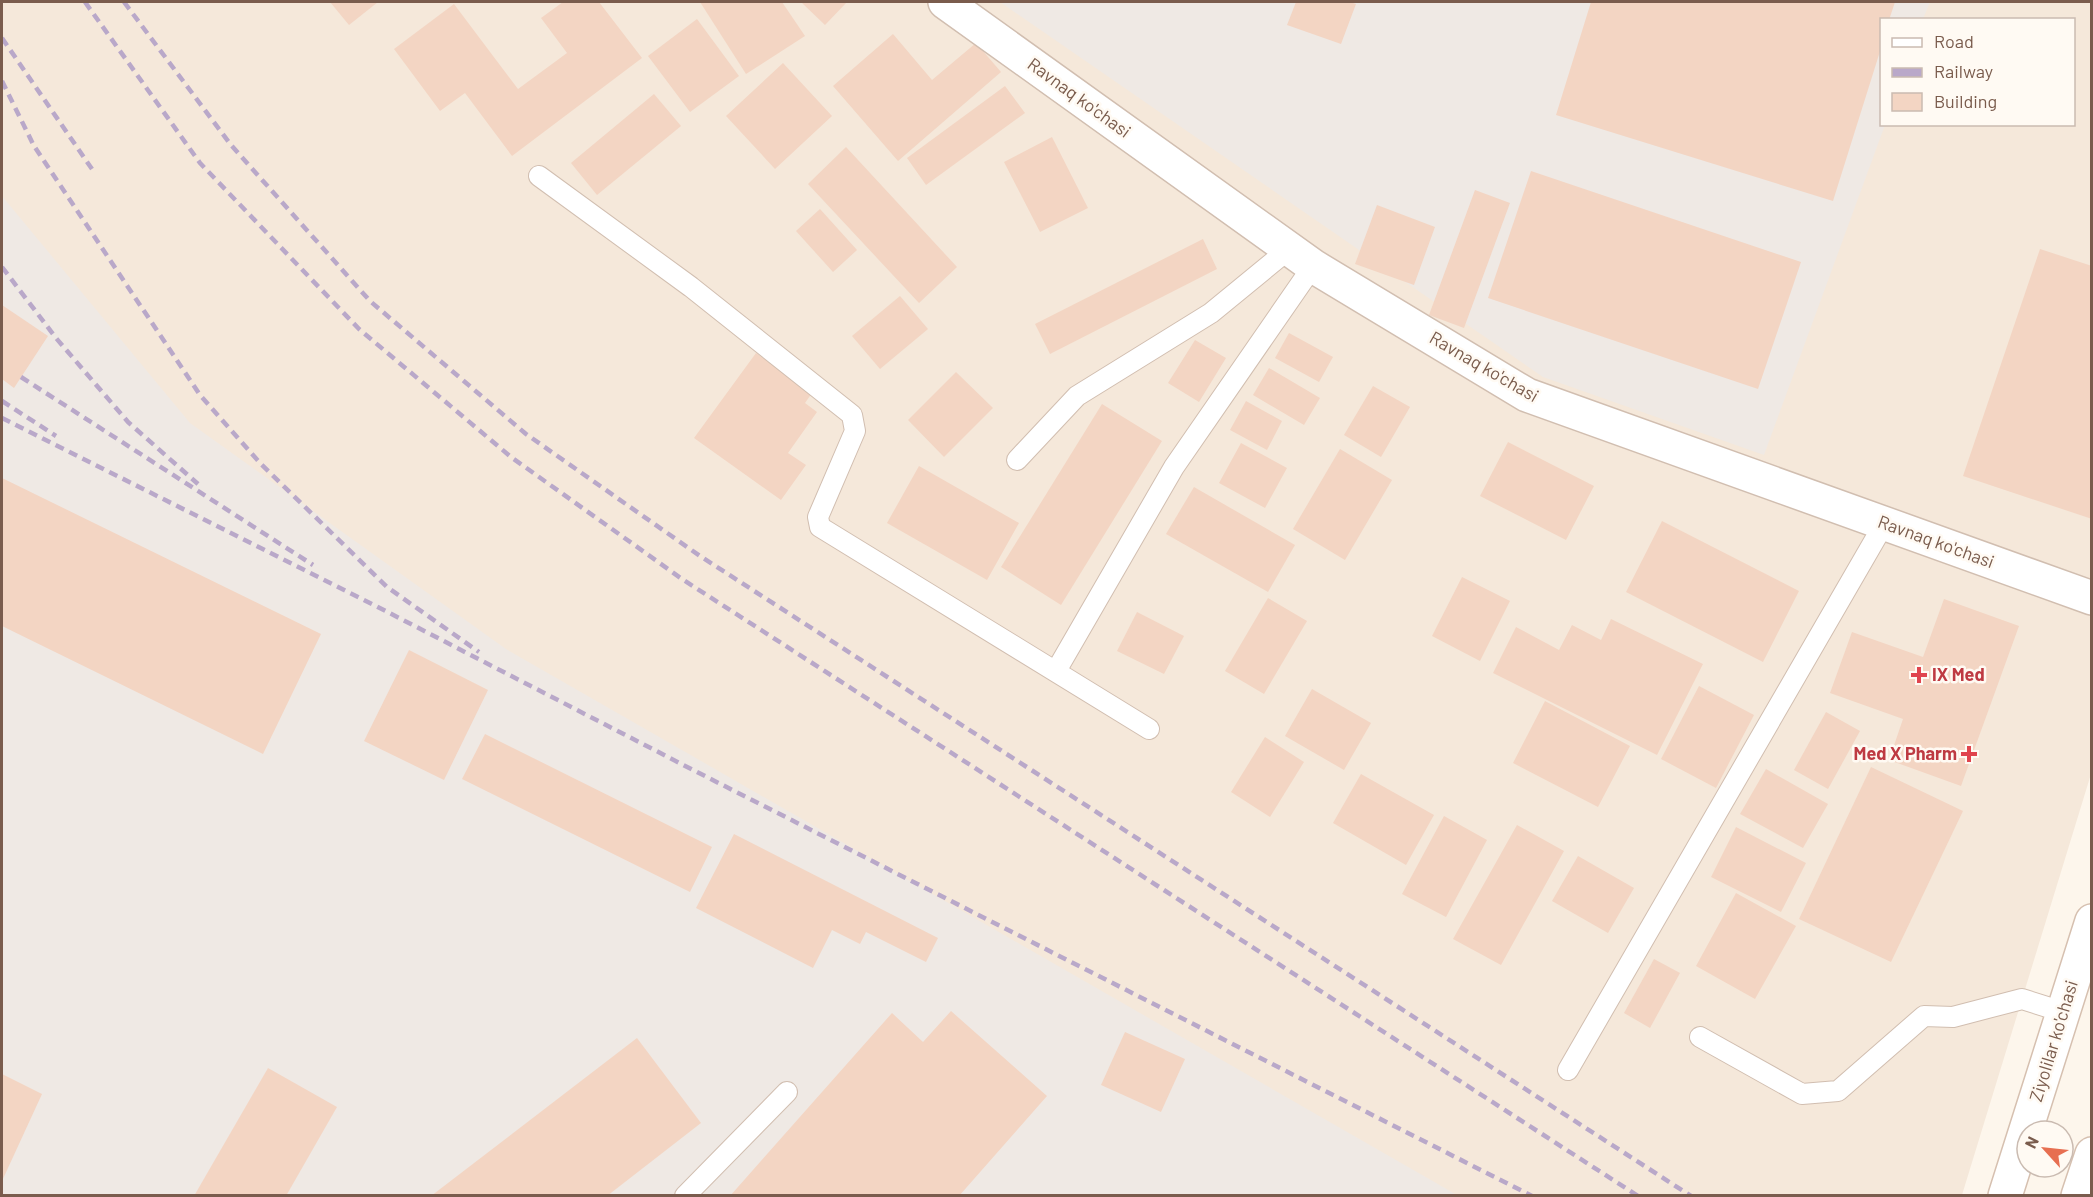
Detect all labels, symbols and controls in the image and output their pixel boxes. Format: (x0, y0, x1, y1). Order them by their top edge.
legend (1880, 18, 2075, 126)
text: Road (1934, 30, 1974, 52)
street label: Ravnaq ko'chasi (1024, 52, 1136, 142)
text: Railway (1934, 60, 1993, 82)
text: Building (1934, 90, 1997, 112)
street label: Ravnaq ko'chasi (1426, 326, 1543, 406)
street label: Ravnaq ko'chasi (1875, 510, 1998, 572)
place label: IX Med (1932, 663, 1985, 685)
marker: IX Med (1910, 666, 1928, 684)
place label: Med X Pharm (1854, 742, 1957, 764)
marker: Med X Pharm (1962, 747, 1976, 761)
street label: Ziyolilar ko'chasi (2024, 977, 2082, 1104)
north arrow (2015, 1119, 2075, 1179)
text: N (2020, 1133, 2042, 1151)

